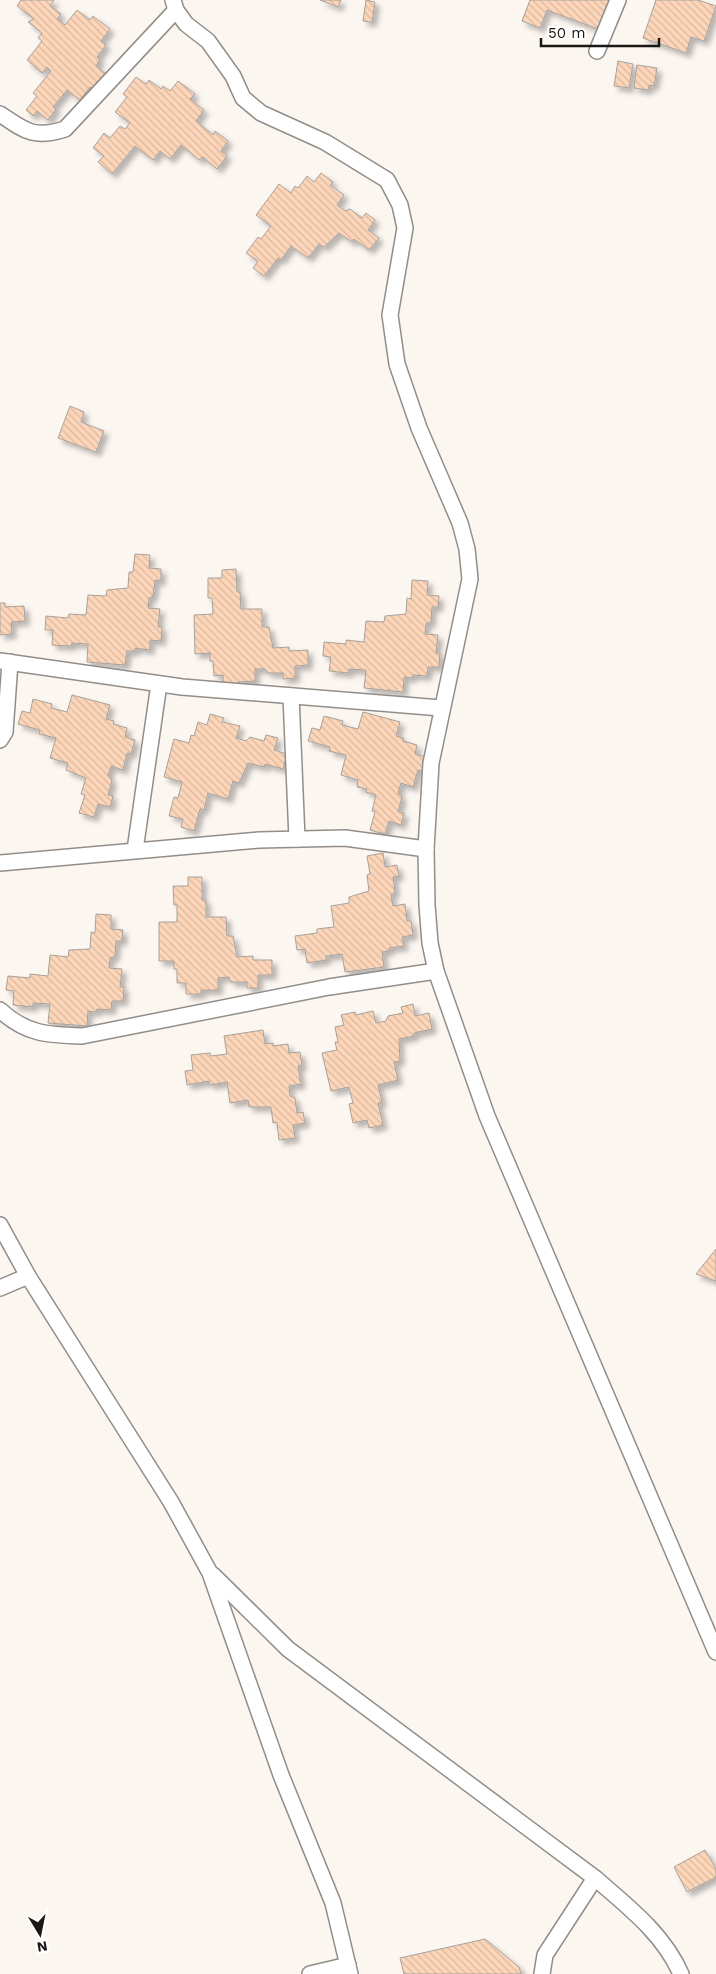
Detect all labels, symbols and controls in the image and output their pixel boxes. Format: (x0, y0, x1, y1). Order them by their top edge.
scale bar (541, 15, 658, 47)
text: 50 m (548, 24, 585, 42)
north arrow (15, 1909, 65, 1959)
text: N (36, 1938, 49, 1956)

